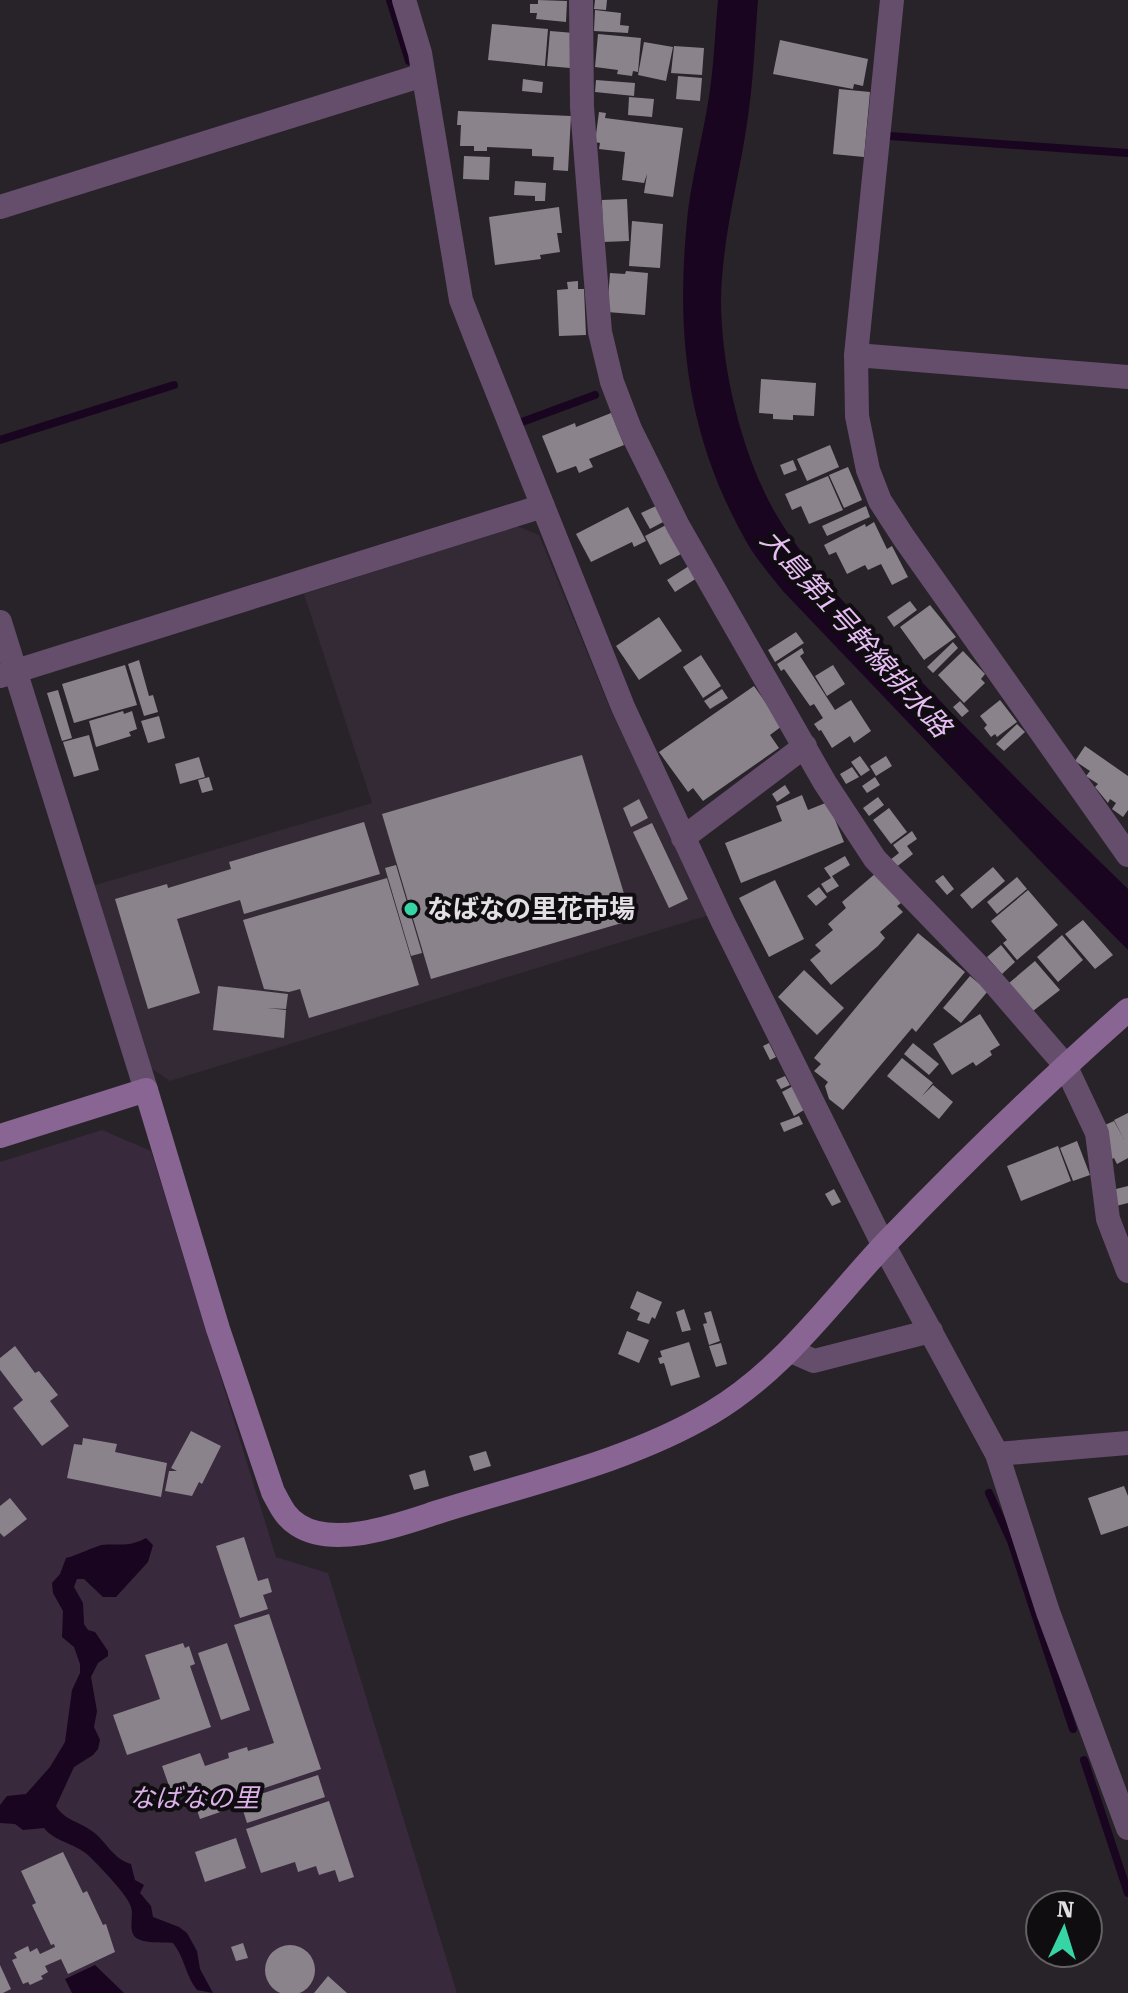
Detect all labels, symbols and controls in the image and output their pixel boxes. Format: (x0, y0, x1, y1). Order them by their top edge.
water label: 大島第1号幹線排水路 (754, 523, 959, 745)
place label: なばなの里花市場 (427, 894, 635, 924)
marker: なばなの里花市場 (402, 900, 420, 918)
park label: なばなの里 (129, 1783, 261, 1813)
north arrow (1024, 1889, 1104, 1969)
text: N (1056, 1896, 1075, 1923)

